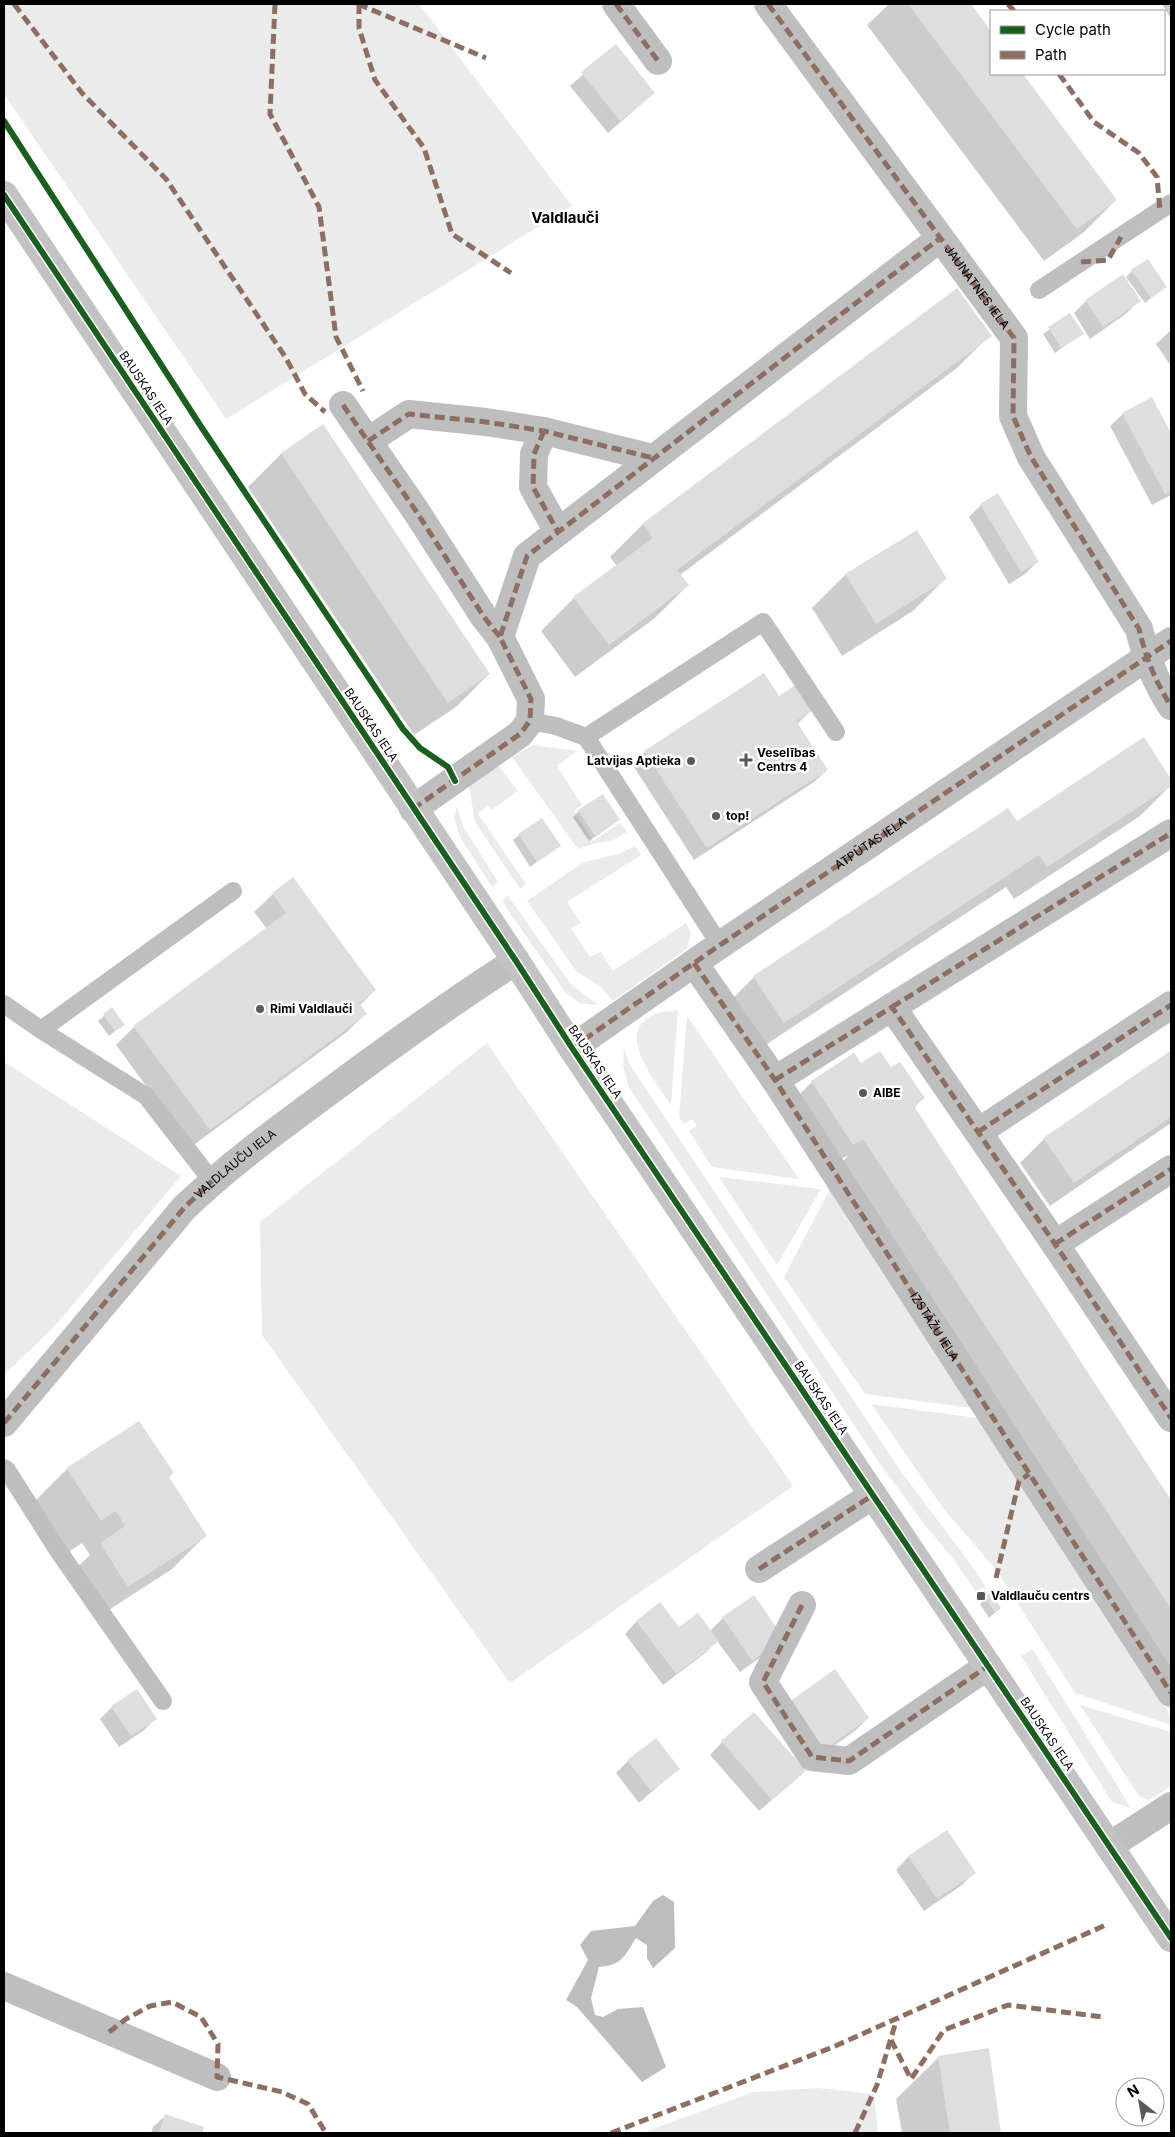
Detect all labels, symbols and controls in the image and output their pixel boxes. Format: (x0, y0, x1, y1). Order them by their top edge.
legend (990, 10, 1165, 75)
text: Cycle path (1035, 20, 1111, 39)
text: Path (1035, 45, 1067, 64)
district label: Valdlauči (531, 208, 599, 227)
street label: JAUNATNES IELA (941, 242, 1013, 332)
street label: BAUSKAS IELA (116, 348, 177, 427)
street label: BAUSKAS IELA (341, 685, 402, 764)
place label: Veselības Centrs 4 (757, 745, 816, 774)
place label: Latvijas Aptieka (587, 753, 681, 768)
marker: Veselības Centrs 4 (739, 753, 753, 767)
marker: Latvijas Aptieka (685, 755, 697, 767)
place label: top! (726, 808, 749, 823)
marker: top! (710, 810, 722, 822)
street label: ATPŪTAS IELA (832, 814, 909, 873)
place label: Rimi Valdlauči (270, 1001, 352, 1016)
marker: Rimi Valdlauči (254, 1003, 266, 1015)
street label: BAUSKAS IELA (565, 1022, 626, 1101)
place label: AIBE (873, 1085, 901, 1100)
marker: AIBE (857, 1087, 869, 1099)
street label: VALDLAUČU IELA (191, 1126, 279, 1202)
street label: IZSTĀŽU IELA (907, 1289, 962, 1364)
street label: BAUSKAS IELA (791, 1358, 852, 1437)
place label: Valdlauču centrs (991, 1588, 1090, 1603)
marker: Valdlauču centrs (975, 1590, 987, 1602)
street label: BAUSKAS IELA (1017, 1694, 1078, 1773)
north arrow (1115, 2077, 1165, 2127)
text: N (1124, 2080, 1142, 2100)

